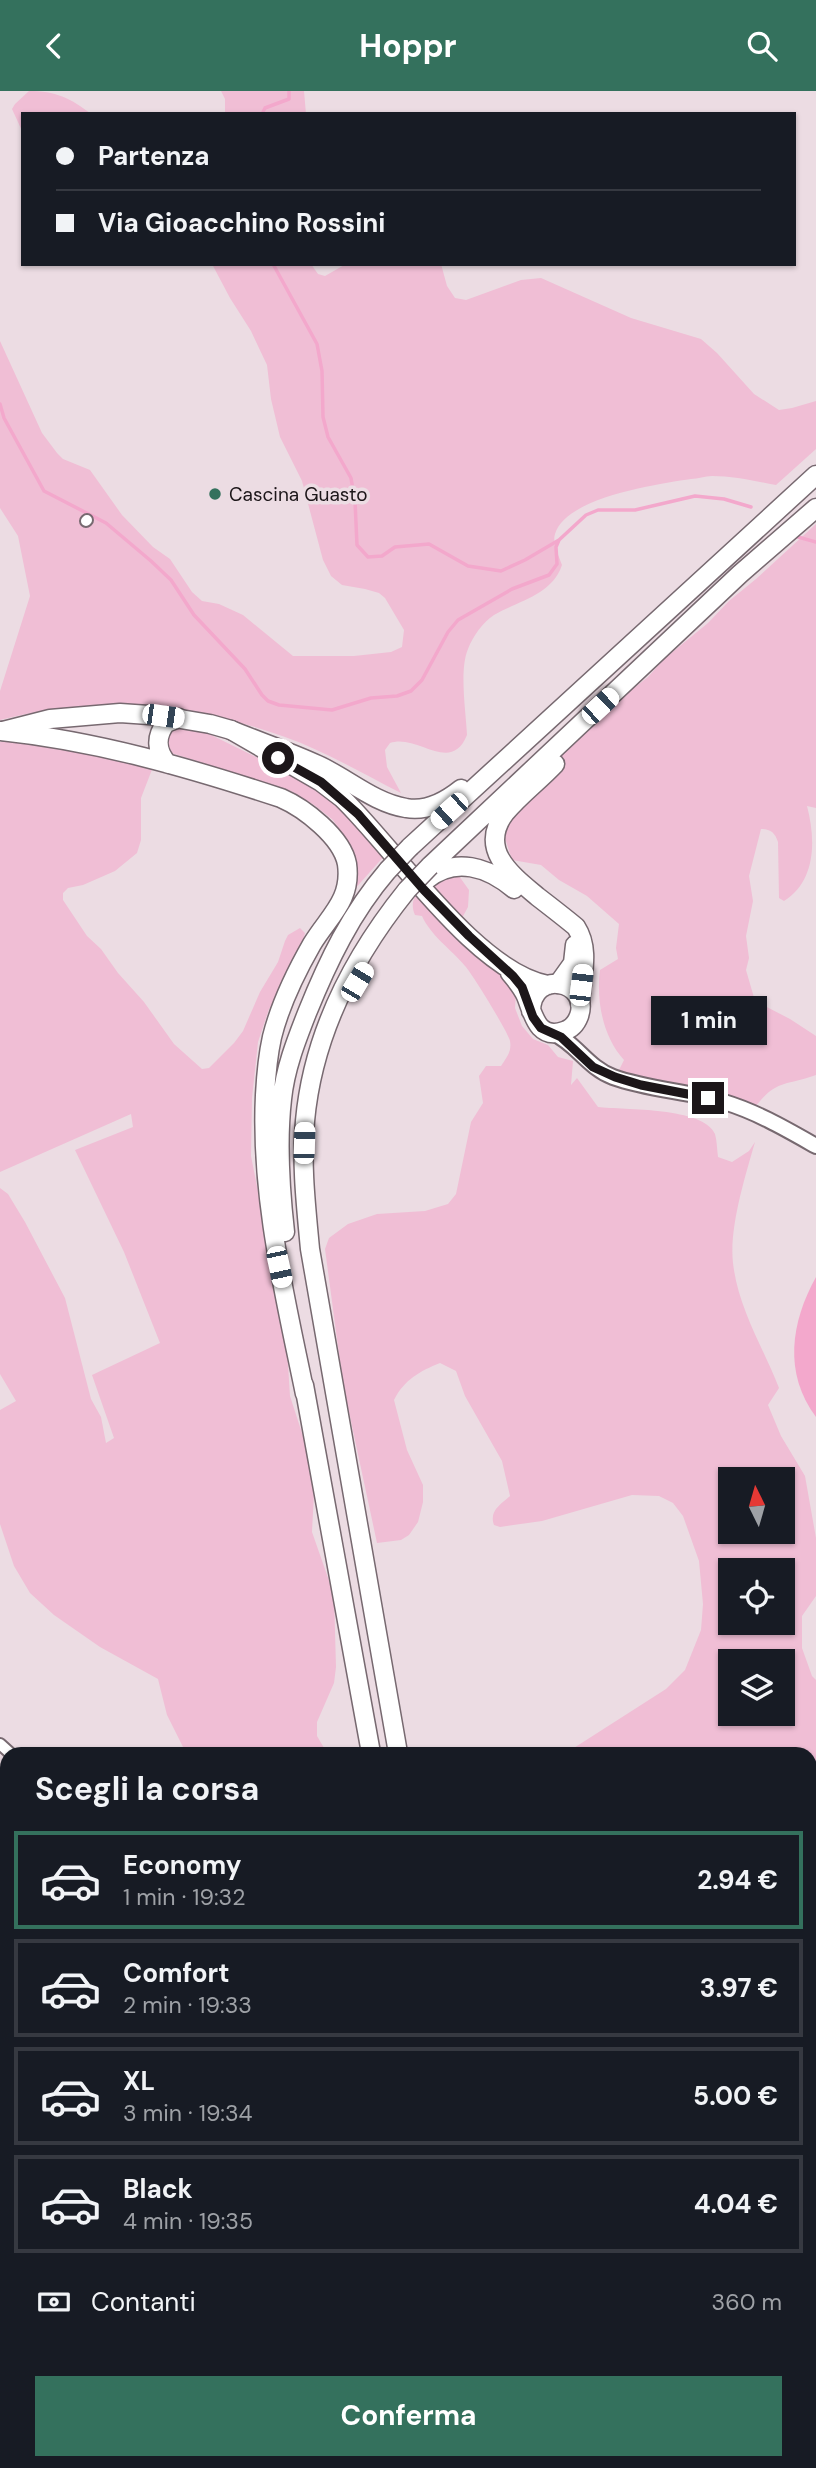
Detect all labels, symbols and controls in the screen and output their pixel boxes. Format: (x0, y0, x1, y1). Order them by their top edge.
text: Hoppr (359, 25, 457, 67)
icon: back (35, 27, 73, 65)
icon: search (743, 27, 781, 65)
text: Partenza (98, 139, 210, 173)
text: Via Gioacchino Rossini (98, 206, 385, 240)
place label: Cascina Guasto (229, 482, 367, 507)
marker: Cascina Guasto (207, 486, 223, 502)
car (578, 684, 623, 728)
car (141, 703, 186, 729)
route start (262, 742, 294, 774)
car (427, 789, 472, 833)
car (338, 959, 377, 1005)
car (569, 963, 594, 1007)
callout: 1 min (650, 997, 766, 1045)
text: 1 min (681, 1005, 737, 1035)
route end (692, 1082, 724, 1114)
car (293, 1122, 316, 1164)
car (265, 1244, 294, 1290)
north arrow (718, 1467, 794, 1543)
map controls (718, 1467, 795, 1726)
button: locate (718, 1558, 795, 1635)
button: layers (718, 1649, 795, 1726)
text: Scegli la corsa (35, 1768, 259, 1810)
text: Economy (123, 1848, 241, 1882)
icon: car (39, 1849, 102, 1912)
text: 2.94 € (697, 1863, 778, 1897)
text: 1 min · 19:32 (123, 1882, 245, 1912)
text: Comfort (123, 1956, 229, 1990)
icon: car (39, 1957, 102, 2020)
text: 3.97 € (700, 1971, 778, 2005)
text: 2 min · 19:33 (123, 1990, 252, 2020)
text: XL (123, 2064, 155, 2098)
icon: car (39, 2065, 102, 2128)
text: 5.00 € (693, 2079, 778, 2113)
text: 3 min · 19:34 (123, 2098, 253, 2128)
text: Black (123, 2172, 193, 2206)
icon: car (39, 2173, 102, 2236)
text: 4.04 € (694, 2187, 778, 2221)
text: 4 min · 19:35 (123, 2206, 253, 2236)
icon: cash (35, 2283, 73, 2321)
text: Contanti (91, 2285, 196, 2319)
text: 360 m (712, 2287, 782, 2317)
button: Conferma (35, 2376, 782, 2456)

